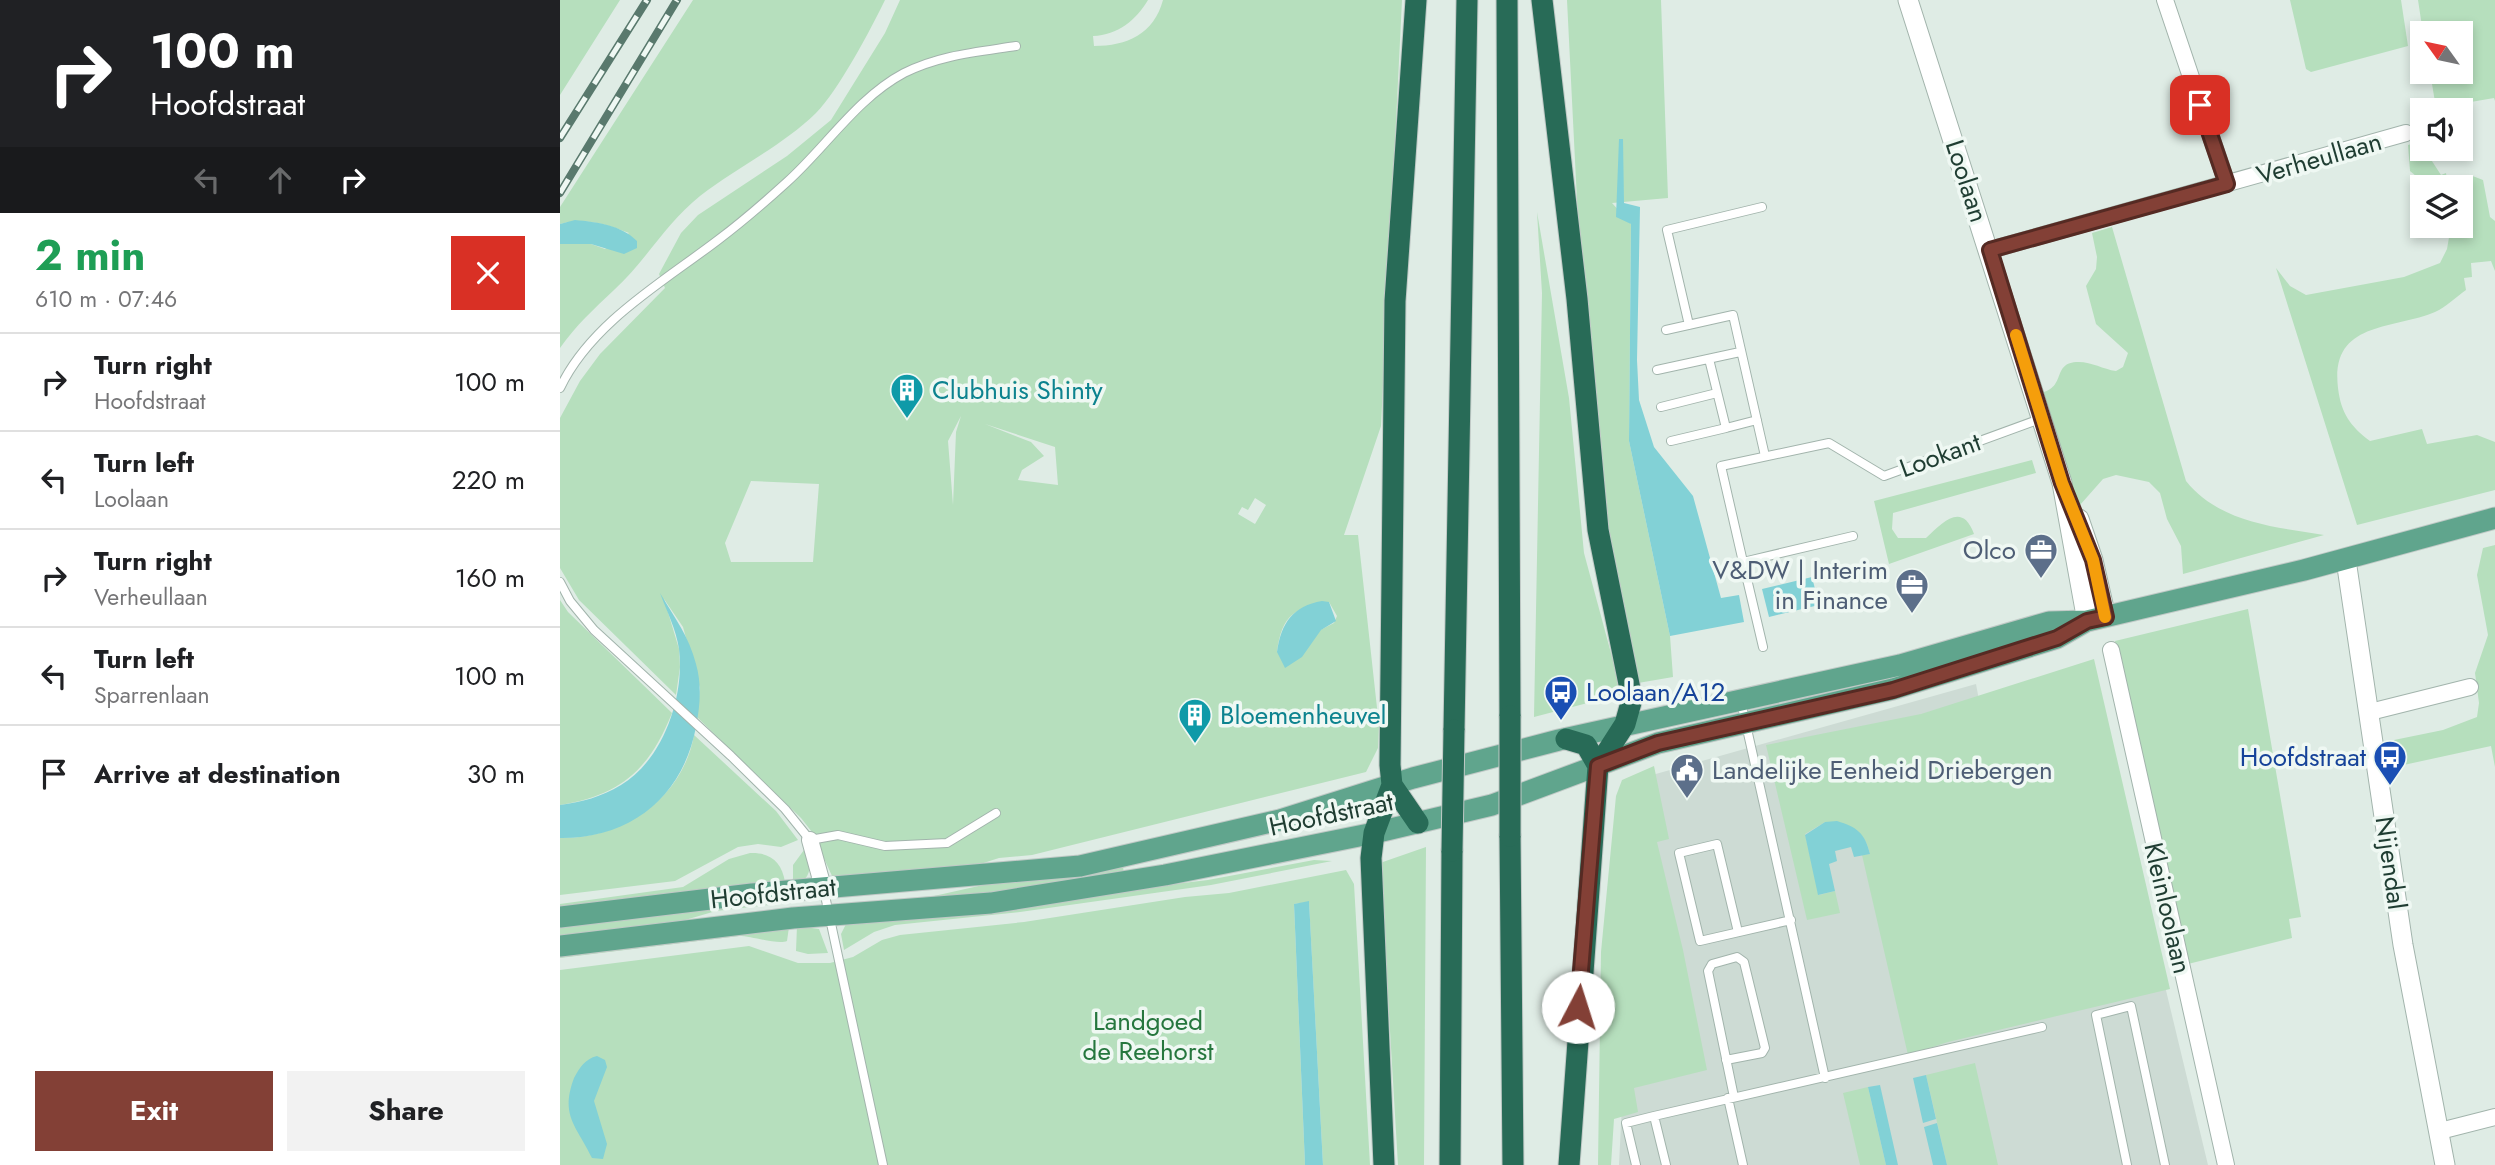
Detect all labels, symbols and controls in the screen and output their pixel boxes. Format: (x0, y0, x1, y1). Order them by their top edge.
text: 100 m (150, 16, 295, 86)
north arrow (2410, 21, 2473, 84)
map controls (2410, 21, 2473, 238)
icon: right (35, 28, 126, 119)
pin (2170, 75, 2230, 135)
text: Hoofdstraat (150, 81, 305, 127)
icon: arrive (2181, 86, 2219, 124)
button: sound (2410, 98, 2473, 161)
street label: Verheullaan (2252, 122, 2386, 194)
street label: Loolaan (1936, 135, 1998, 227)
icon: left (188, 161, 226, 199)
icon: ahead (261, 161, 299, 199)
icon: right (334, 161, 372, 199)
button: layers (2410, 175, 2473, 238)
text: 2 min (35, 225, 145, 286)
button: close (451, 236, 525, 310)
text: 610 m · 07:46 (35, 282, 177, 316)
text: Turn right (94, 346, 212, 384)
icon: right (35, 363, 73, 401)
text: 100 m (454, 363, 525, 401)
building icon: Clubhuis Shinty (888, 371, 926, 420)
place label: Clubhuis Shinty (932, 371, 1103, 409)
text: Hoofdstraat (94, 384, 206, 418)
street label: Lookant (1894, 423, 1987, 487)
text: Turn left (94, 444, 194, 482)
icon: left (35, 461, 73, 499)
text: 220 m (452, 461, 525, 499)
text: Loolaan (94, 482, 169, 516)
place label: Olco (1963, 531, 2016, 569)
office icon: Olco (2022, 531, 2060, 580)
text: Turn right (94, 542, 212, 580)
place label: V&DW | Interim in Finance (1712, 551, 1888, 619)
icon: right (35, 559, 73, 597)
text: 160 m (455, 559, 525, 597)
office icon: V&DW | Interim in Finance (1893, 566, 1931, 615)
text: Verheullaan (94, 580, 208, 614)
text: Turn left (94, 640, 194, 678)
icon: left (35, 657, 73, 695)
text: 100 m (454, 657, 525, 695)
bus stop icon: Loolaan/A12 (1542, 673, 1580, 722)
place label: Loolaan/A12 (1586, 673, 1725, 711)
text: Sparrenlaan (94, 678, 210, 712)
building icon: Bloemenheuvel (1176, 696, 1214, 745)
place label: Bloemenheuvel (1220, 696, 1387, 734)
place label: Hoofdstraat (2240, 738, 2367, 776)
bus stop icon: Hoofdstraat (2371, 738, 2409, 787)
public building icon: Landelijke Eenheid Driebergen (1668, 751, 1706, 800)
place label: Landelijke Eenheid Driebergen (1712, 751, 2053, 789)
icon: arrive (35, 755, 73, 793)
text: Arrive at destination (94, 755, 341, 793)
text: 30 m (467, 755, 525, 793)
street label: Hoofdstraat (1265, 782, 1397, 846)
street label: Nijendal (2366, 814, 2416, 912)
street label: Kleinloolaan (2134, 839, 2202, 977)
street label: Hoofdstraat (708, 867, 838, 918)
position arrow (1541, 970, 1615, 1044)
park label: Landgoed de Reehorst (1083, 1002, 1214, 1070)
button: Exit (35, 1071, 273, 1151)
button: Share (287, 1071, 525, 1151)

